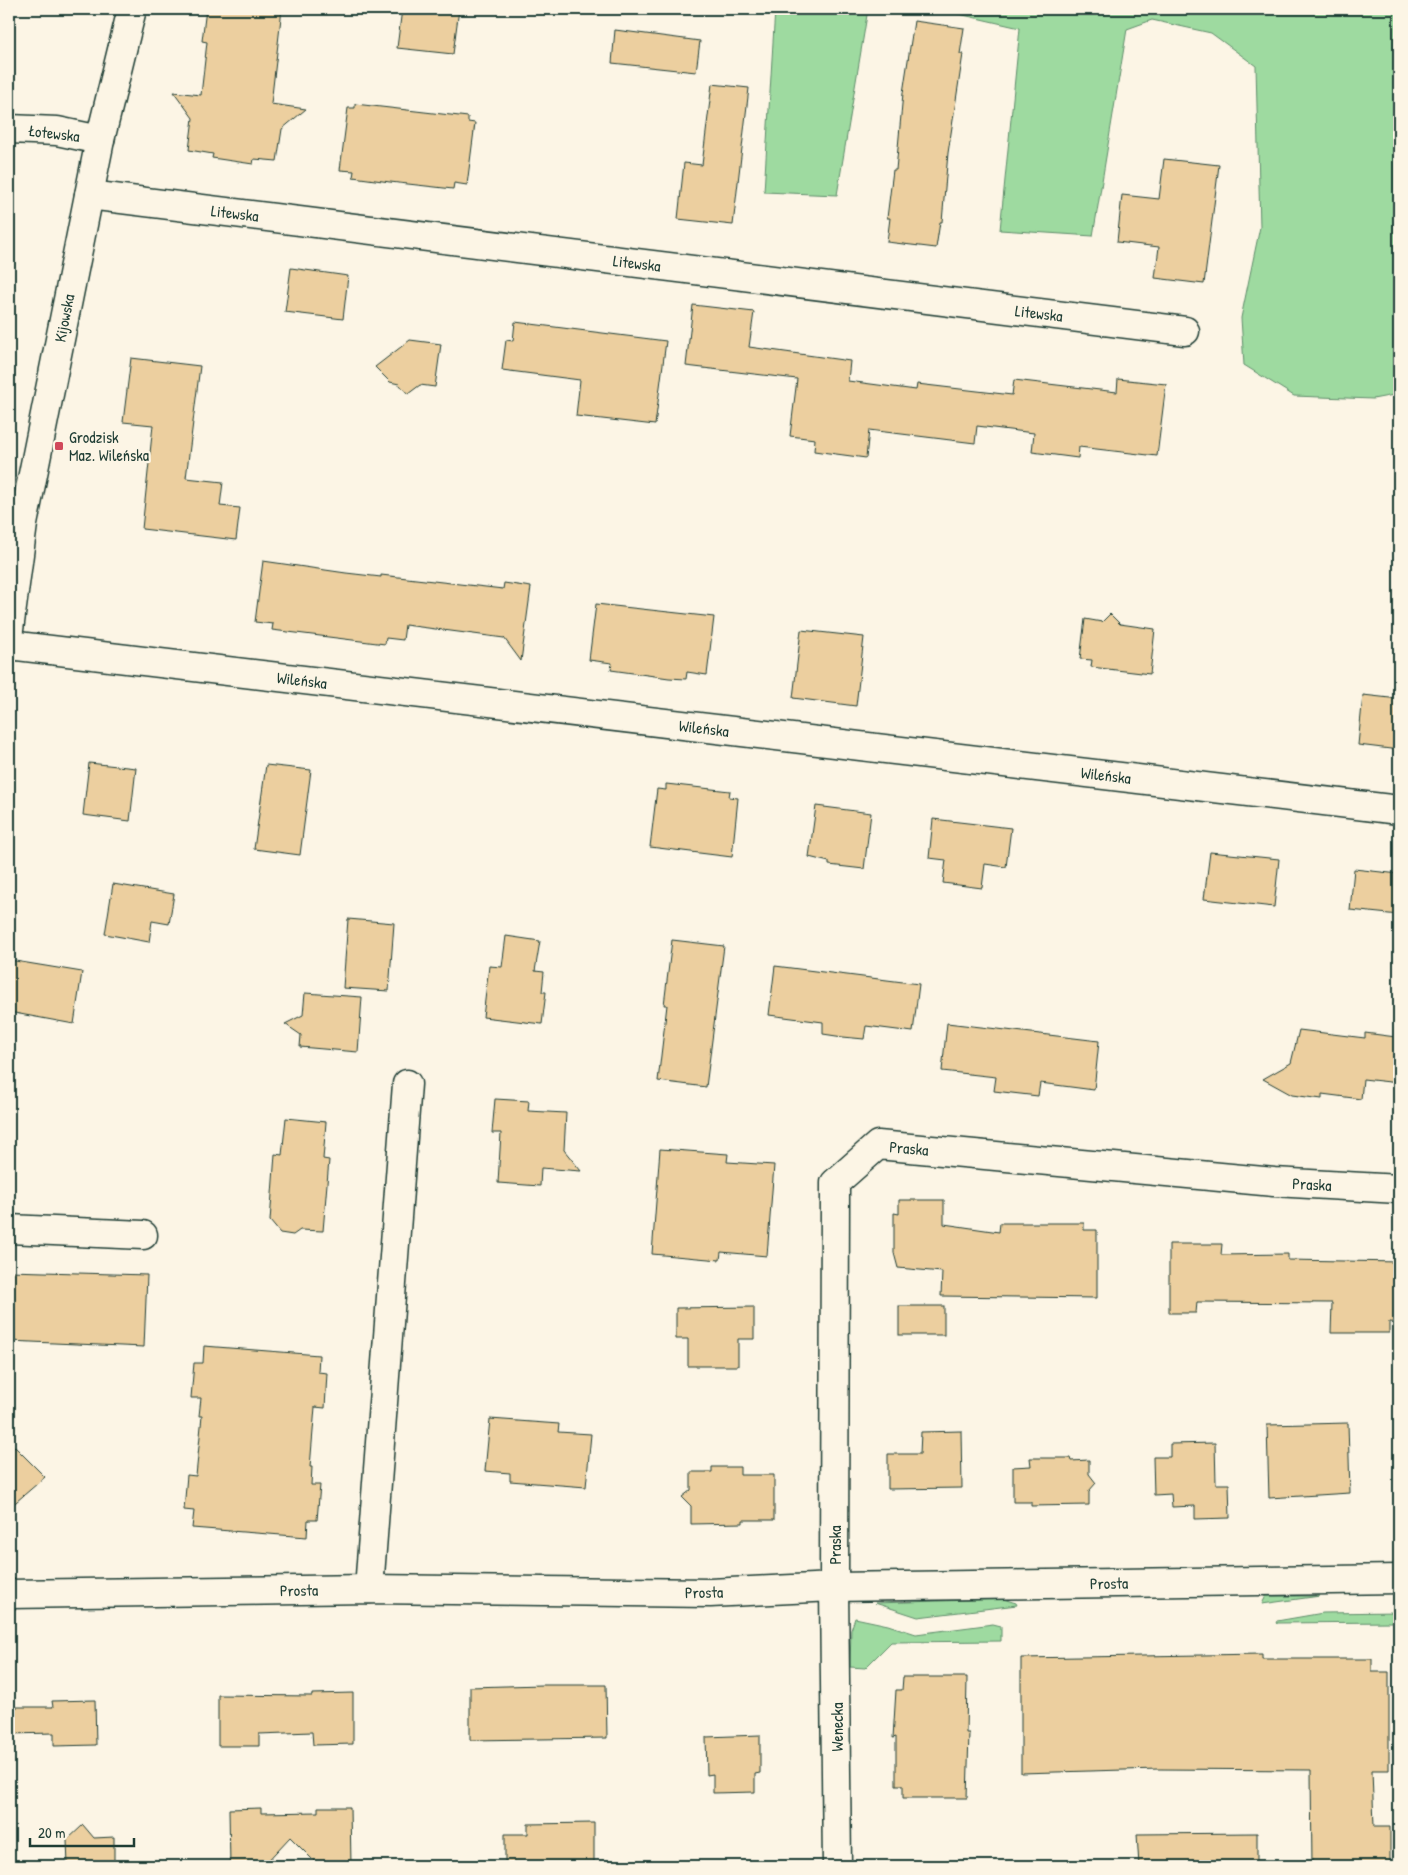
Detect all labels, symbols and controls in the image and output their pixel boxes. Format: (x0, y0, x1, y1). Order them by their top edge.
street label: Łotewska (27, 119, 81, 147)
street label: Litewska (210, 199, 260, 227)
street label: Litewska (612, 249, 662, 277)
street label: Kijowska (49, 292, 79, 344)
street label: Litewska (1014, 299, 1064, 327)
place label: Grodzisk Maz. Wileńska (69, 426, 149, 466)
marker: Grodzisk Maz. Wileńska (53, 440, 65, 452)
street label: Wileńska (276, 666, 328, 694)
street label: Wileńska (678, 714, 730, 742)
street label: Wileńska (1080, 761, 1132, 789)
street label: Praska (889, 1135, 929, 1161)
street label: Praska (1292, 1172, 1332, 1196)
street label: Praska (824, 1525, 846, 1565)
street label: Prosta (1090, 1572, 1128, 1594)
street label: Prosta (280, 1579, 318, 1601)
street label: Prosta (685, 1581, 723, 1603)
street label: Wenecka (826, 1703, 848, 1751)
scale bar (30, 1815, 134, 1847)
text: 20 m (38, 1822, 65, 1843)

